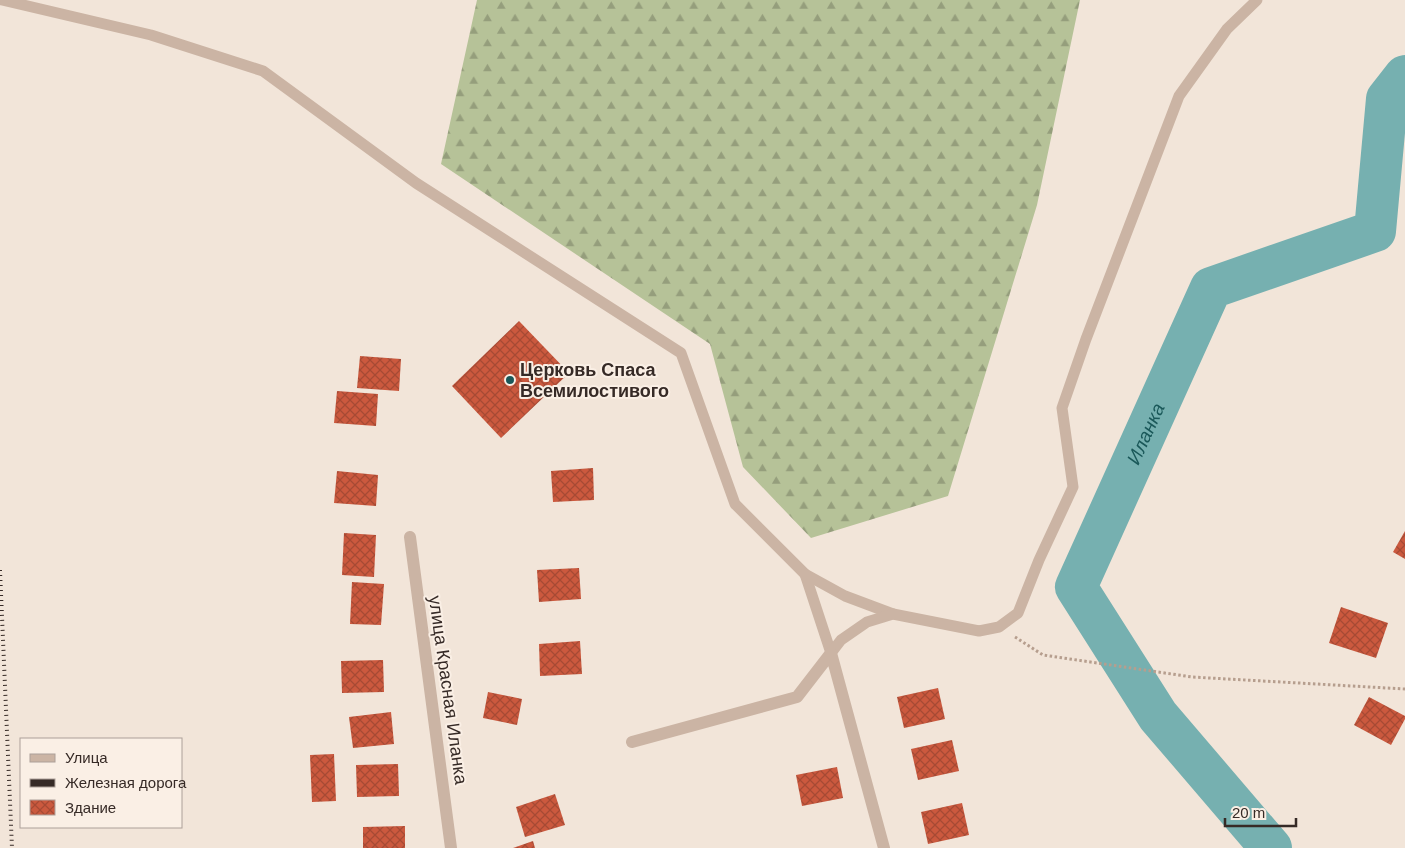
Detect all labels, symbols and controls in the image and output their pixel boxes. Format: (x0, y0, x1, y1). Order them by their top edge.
place label: Церковь Спаса Всемилостивого (520, 360, 669, 401)
marker: Церковь Спаса Всемилостивого (504, 374, 516, 386)
water label: Иланка (1122, 400, 1168, 467)
street label: улица Красная Иланка (425, 594, 471, 787)
legend (20, 738, 182, 828)
text: Улица (65, 749, 108, 766)
text: Железная дорога (65, 774, 187, 791)
scale bar (1225, 796, 1296, 828)
text: Здание (65, 799, 116, 816)
text: 20 m (1232, 804, 1265, 821)

